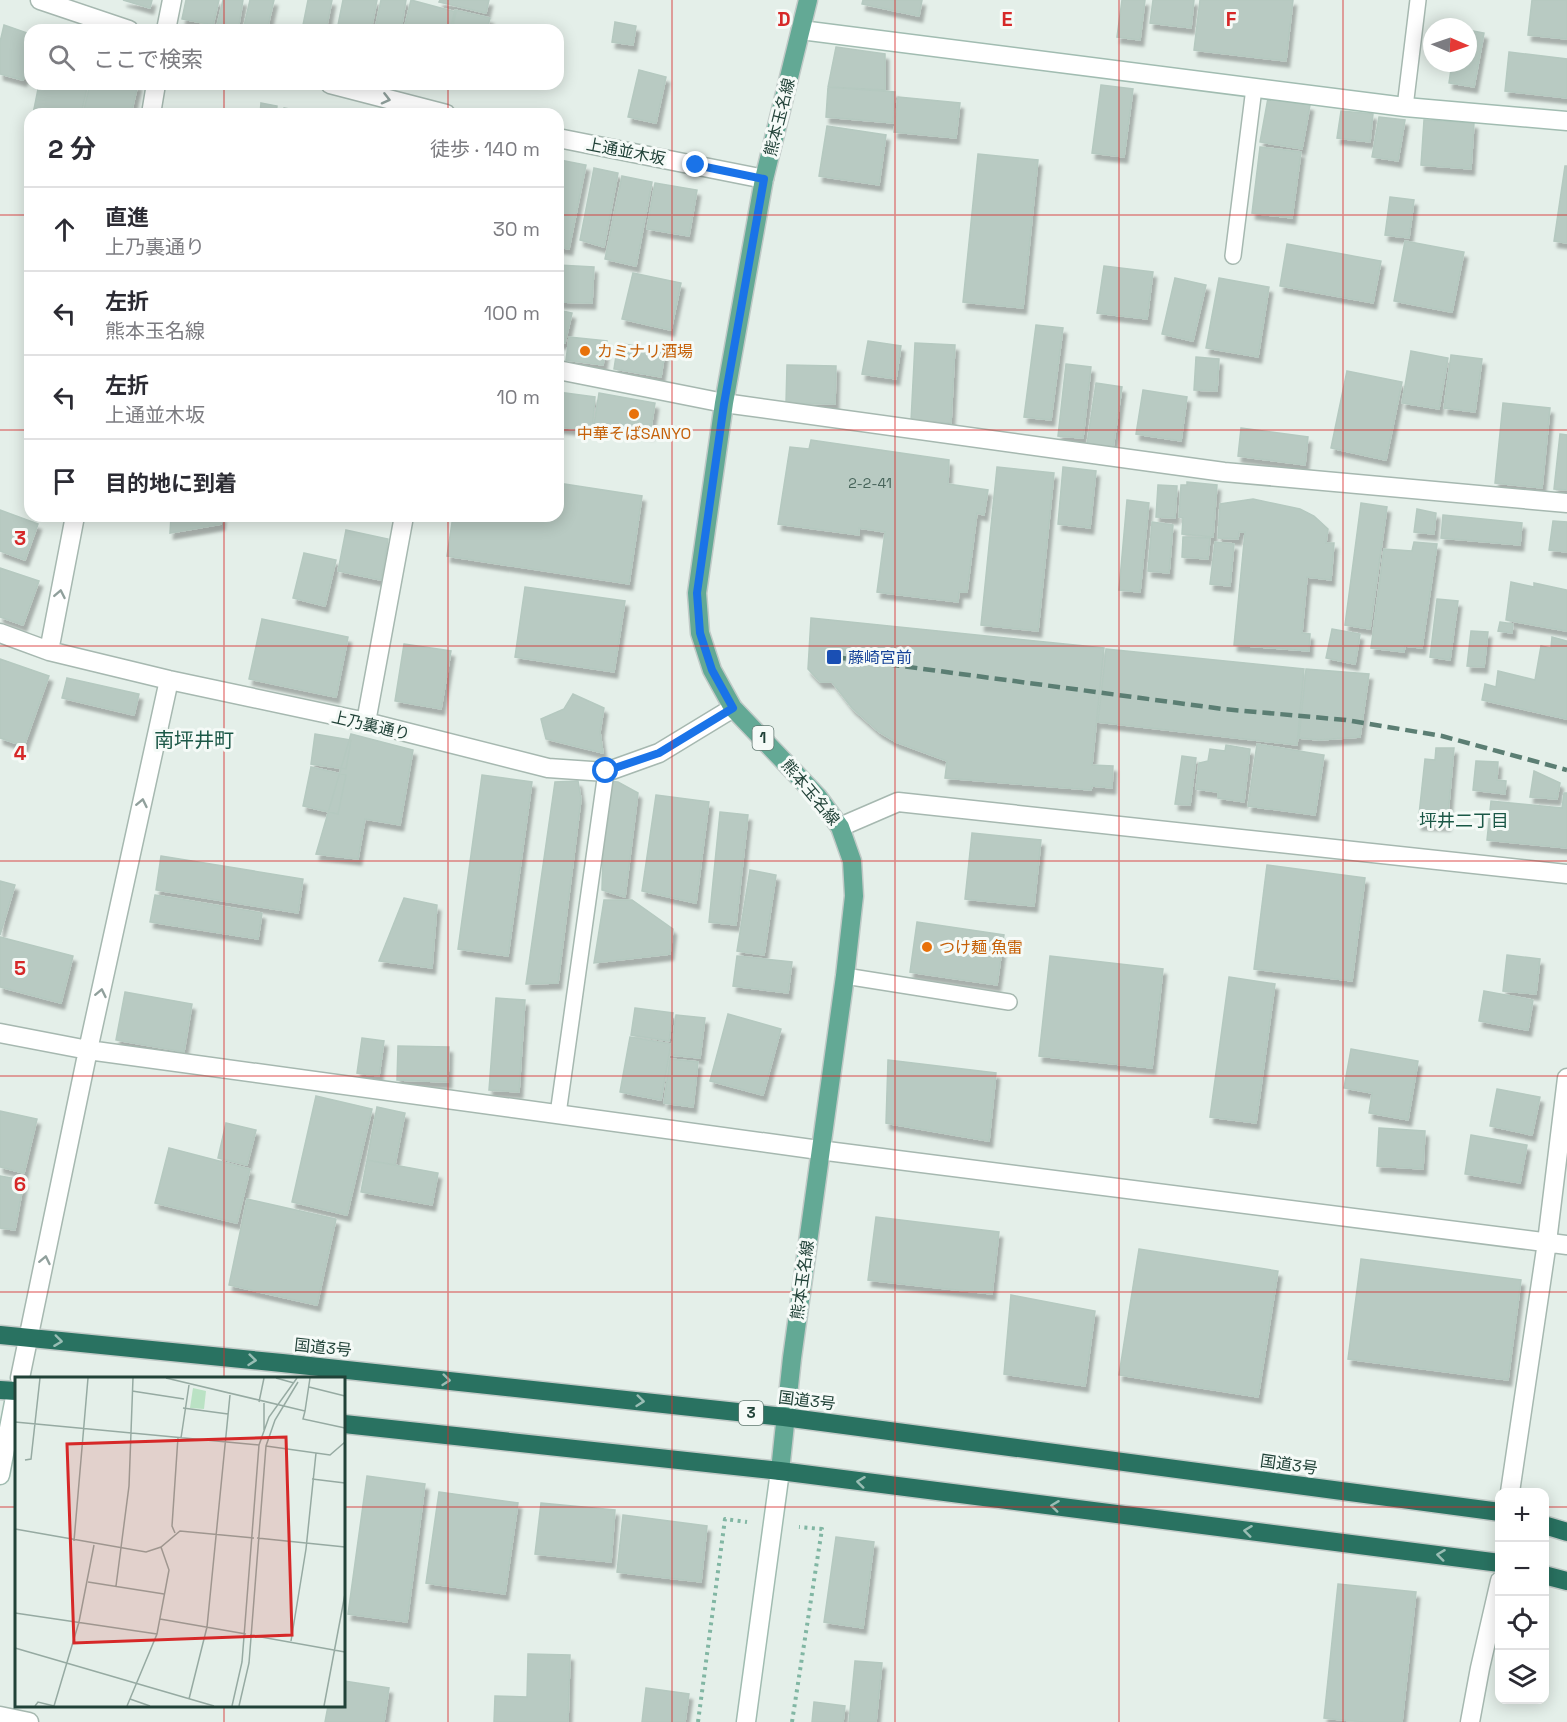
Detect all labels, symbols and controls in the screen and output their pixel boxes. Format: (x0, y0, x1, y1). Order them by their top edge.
text: D (777, 6, 791, 32)
text: E (1001, 6, 1013, 32)
text: F (1226, 6, 1237, 32)
north arrow (1423, 18, 1477, 72)
search box (24, 24, 564, 90)
icon: search (45, 41, 78, 74)
text: ここで検索 (93, 45, 203, 73)
street label: 熊本玉名線 (760, 76, 799, 158)
one-way arrow (381, 91, 391, 104)
text: 2 分 (48, 132, 96, 166)
street label: 上通並木坂 (585, 134, 667, 169)
text: 徒歩 · 140 m (430, 136, 540, 162)
route end (682, 151, 708, 177)
text: 直進 (105, 203, 149, 231)
icon: ahead (48, 213, 81, 246)
text: 30 m (493, 216, 540, 242)
text: 上乃裏通り (105, 234, 205, 260)
text: 左折 (105, 287, 149, 315)
icon: left (48, 297, 81, 330)
text: 100 m (484, 300, 540, 326)
text: 熊本玉名線 (105, 318, 205, 344)
place label: カミナリ酒場 (597, 341, 693, 362)
marker: カミナリ酒場 (578, 344, 592, 358)
text: 左折 (105, 371, 149, 399)
icon: left (48, 381, 81, 414)
text: 10 m (496, 384, 540, 410)
text: 上通並木坂 (105, 402, 205, 428)
marker: 中華そばSANYO (627, 407, 641, 421)
place label: 中華そばSANYO (577, 423, 691, 444)
icon: arrive (48, 465, 81, 498)
text: 目的地に到着 (105, 469, 237, 497)
house number: 2-2-41 (848, 474, 892, 492)
text: 3 (14, 525, 26, 551)
one-way arrow (53, 589, 66, 599)
place label: 藤崎宮前 (848, 647, 912, 668)
marker: 藤崎宮前 (825, 648, 843, 666)
street label: 上乃裏通り (330, 706, 412, 745)
road number: 1 (752, 726, 774, 750)
district label: 南坪井町 (154, 727, 234, 753)
text: 4 (14, 740, 27, 766)
street label: 熊本玉名線 (777, 755, 844, 830)
route start (592, 757, 618, 783)
one-way arrow (135, 798, 148, 808)
district label: 坪井二丁目 (1419, 809, 1509, 832)
place label: つけ麺 魚雷 (939, 937, 1023, 958)
marker: つけ麺 魚雷 (920, 940, 934, 954)
text: 5 (14, 955, 26, 981)
one-way arrow (93, 989, 106, 999)
text: 6 (14, 1171, 26, 1197)
street label: 熊本玉名線 (787, 1239, 818, 1321)
one-way arrow (38, 1255, 51, 1265)
one-way arrow (54, 1334, 63, 1346)
street label: 国道3号 (293, 1334, 353, 1361)
one-way arrow (248, 1353, 257, 1366)
one-way arrow (442, 1373, 451, 1386)
inset map (15, 1377, 345, 1707)
street label: 国道3号 (777, 1387, 837, 1414)
one-way arrow (636, 1394, 645, 1407)
road number: 3 (739, 1401, 763, 1425)
street label: 国道3号 (1259, 1450, 1319, 1479)
one-way arrow (857, 1476, 866, 1488)
map controls (1495, 1488, 1549, 1704)
button: + (1495, 1488, 1549, 1542)
one-way arrow (1050, 1501, 1059, 1513)
one-way arrow (1243, 1525, 1253, 1537)
button: − (1495, 1542, 1549, 1596)
one-way arrow (1437, 1550, 1446, 1562)
button: locate (1495, 1596, 1549, 1650)
button: layers (1495, 1650, 1549, 1704)

